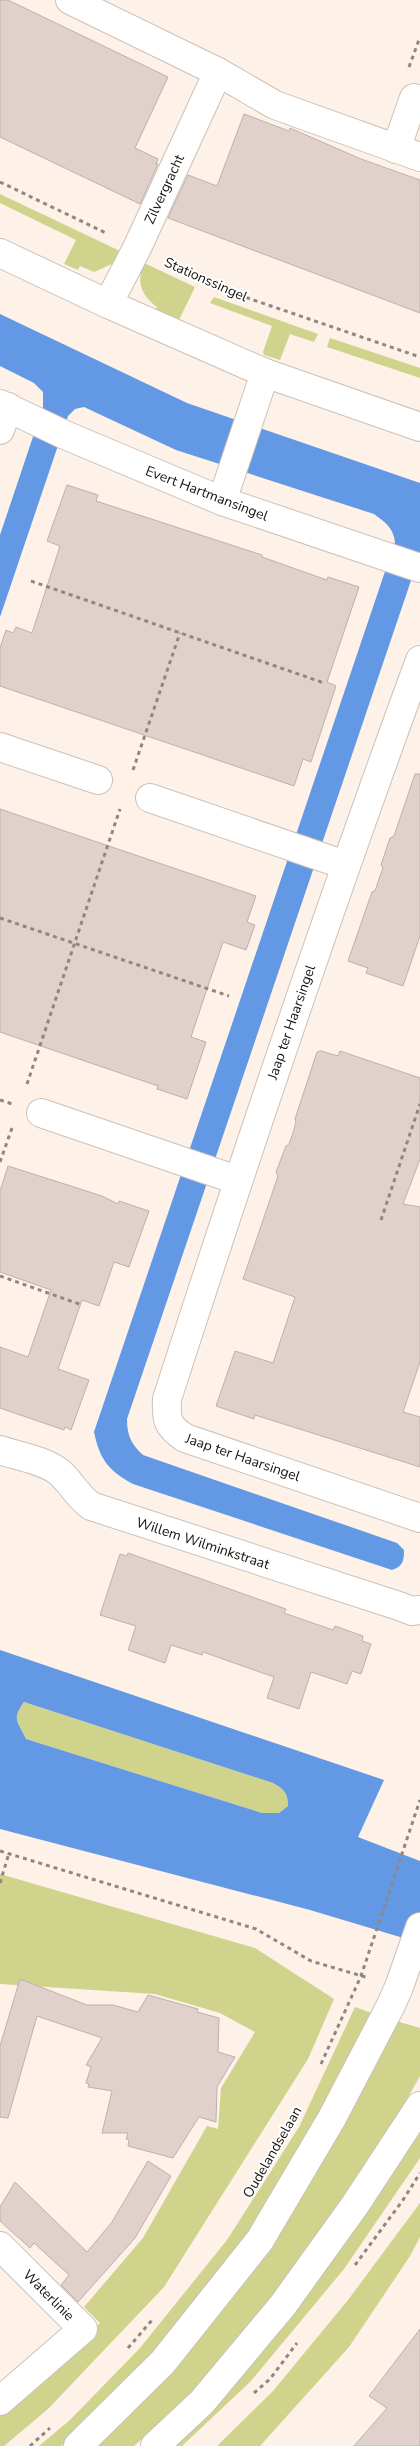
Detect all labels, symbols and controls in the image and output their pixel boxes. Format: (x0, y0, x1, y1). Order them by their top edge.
street label: Zilvergracht (140, 151, 189, 227)
street label: Stationssingel (161, 253, 251, 307)
street label: Evert Hartmansingel (143, 461, 272, 526)
street label: Jaap ter Haarsingel (263, 961, 320, 1083)
street label: Jaap ter Haarsingel (182, 1429, 304, 1486)
street label: Willem Wilminkstraat (134, 1513, 272, 1574)
street label: Oudelandselaan (238, 2103, 306, 2202)
street label: Waterlinie (19, 2266, 78, 2325)

